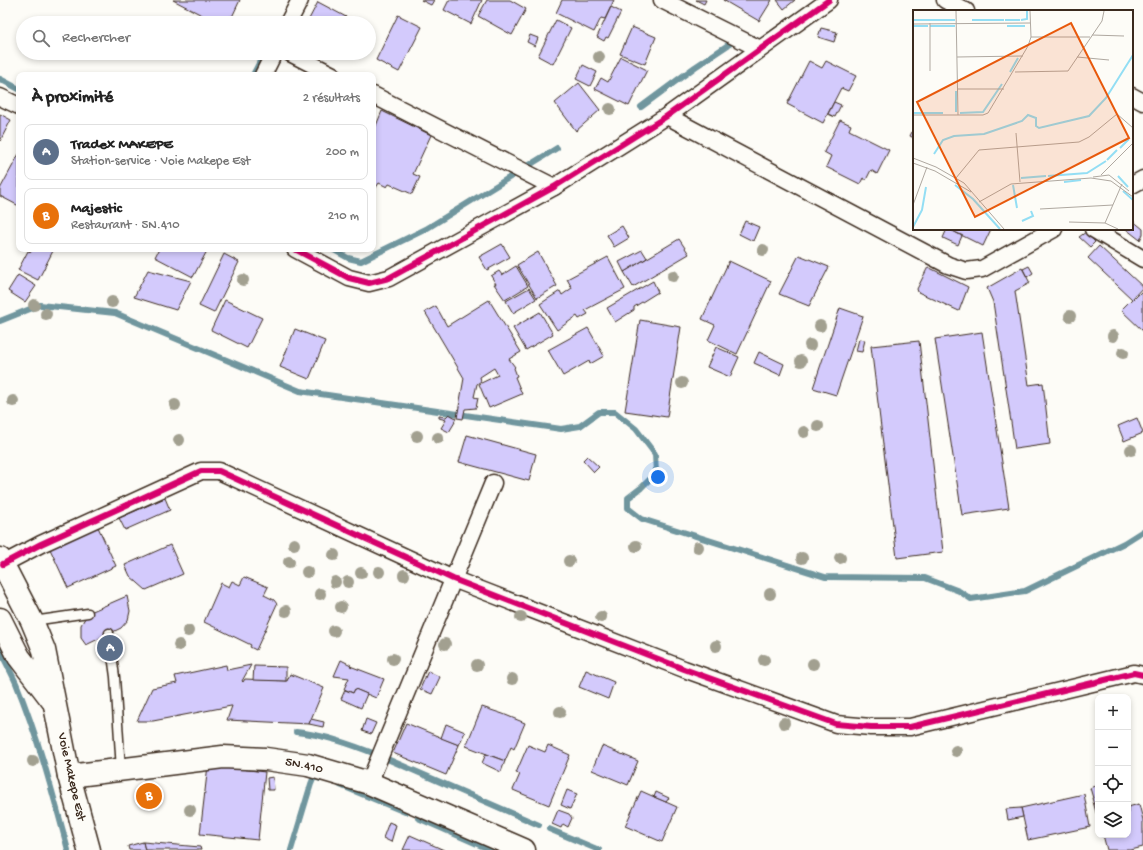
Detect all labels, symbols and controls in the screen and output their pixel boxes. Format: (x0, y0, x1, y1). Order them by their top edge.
inset map (913, 10, 1133, 230)
search box (16, 16, 376, 60)
icon: search (30, 27, 52, 49)
text: Rechercher (62, 29, 130, 47)
text: À proximité (32, 88, 113, 108)
text: 2 résultats (303, 91, 360, 106)
text: Tradex MAKEPE (71, 136, 173, 154)
text: A (42, 145, 50, 160)
text: 200 m (326, 145, 359, 160)
text: Station-service · Voie Makepe Est (71, 154, 250, 169)
text: Majestic (71, 200, 122, 218)
text: B (43, 209, 49, 224)
text: 210 m (328, 209, 359, 224)
text: Restaurant · 5N.410 (71, 218, 180, 233)
your location (648, 467, 668, 487)
pin: A (97, 633, 123, 663)
map controls (1095, 694, 1131, 838)
button: + (1095, 694, 1131, 730)
button: − (1095, 730, 1131, 766)
street label: Voie Makepe Est (53, 731, 89, 824)
street label: 5N.410 (284, 755, 325, 777)
button: locate (1095, 766, 1131, 802)
pin: B (136, 781, 162, 811)
button: layers (1095, 802, 1131, 838)

